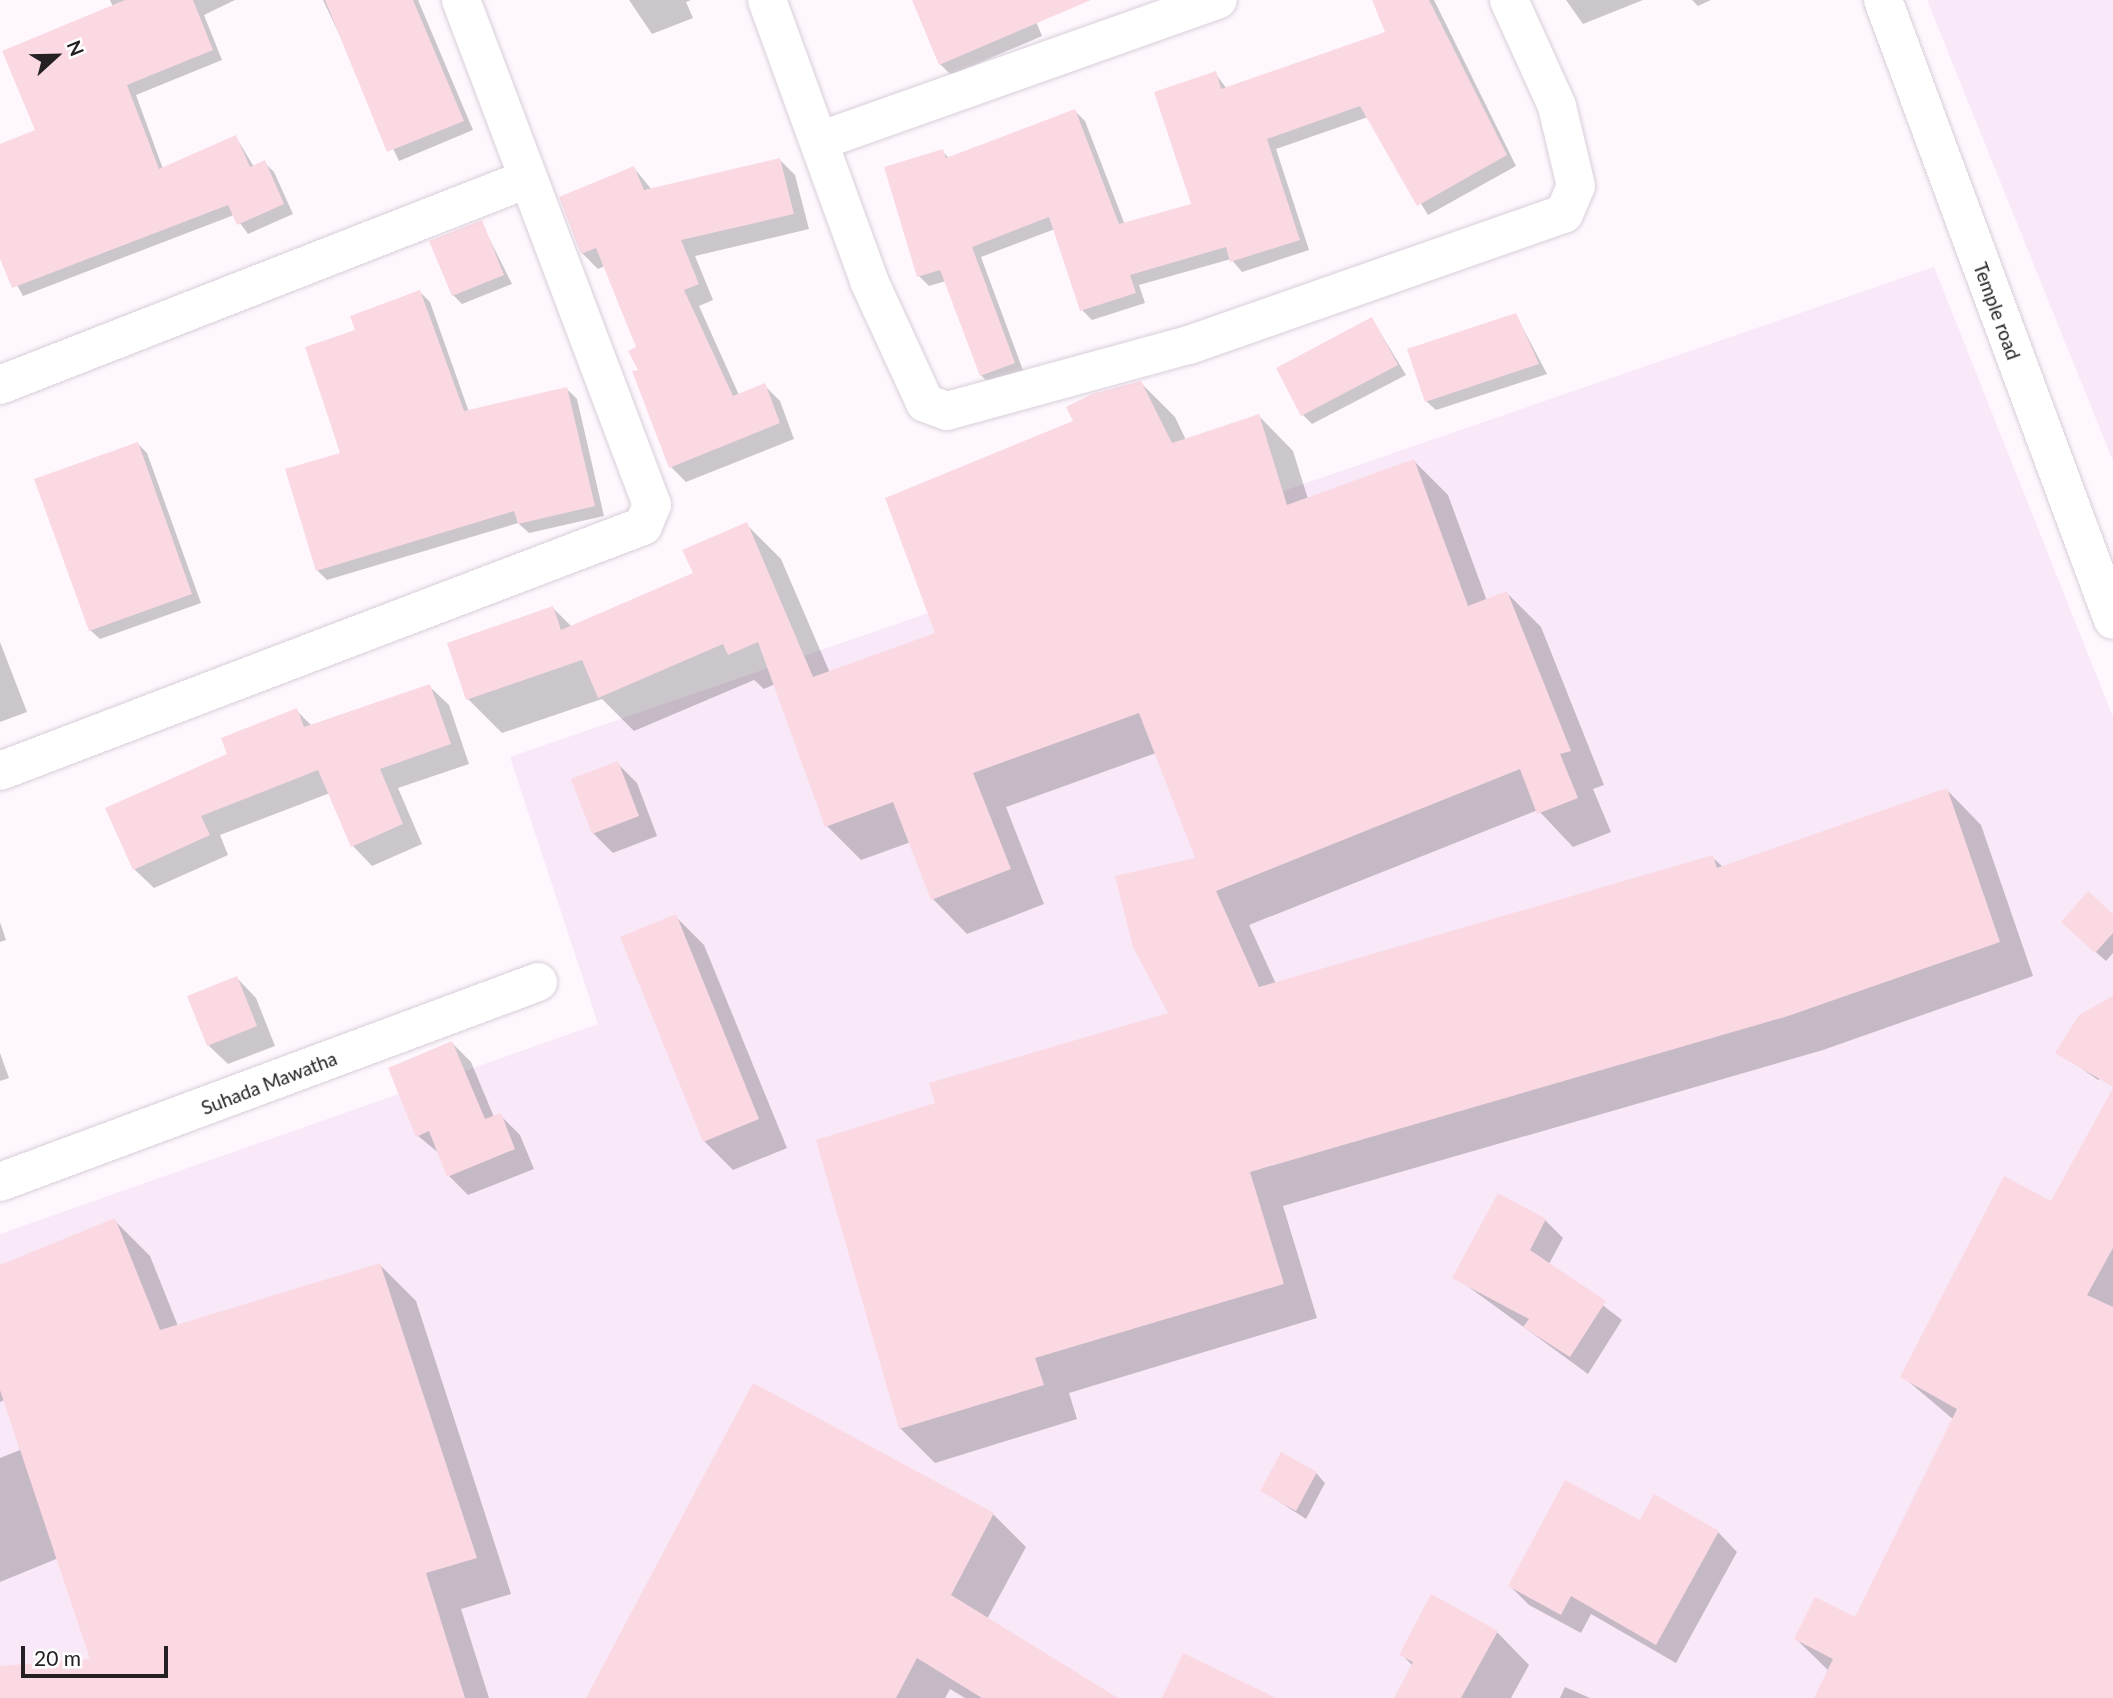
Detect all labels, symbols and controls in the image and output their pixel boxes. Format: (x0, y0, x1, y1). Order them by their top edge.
north arrow (21, 21, 91, 91)
text: N (63, 37, 89, 59)
street label: Temple road (1969, 259, 2025, 363)
street label: Suhada Mawatha (198, 1047, 340, 1119)
scale bar (24, 1632, 172, 1676)
text: 20 m (34, 1645, 81, 1670)

